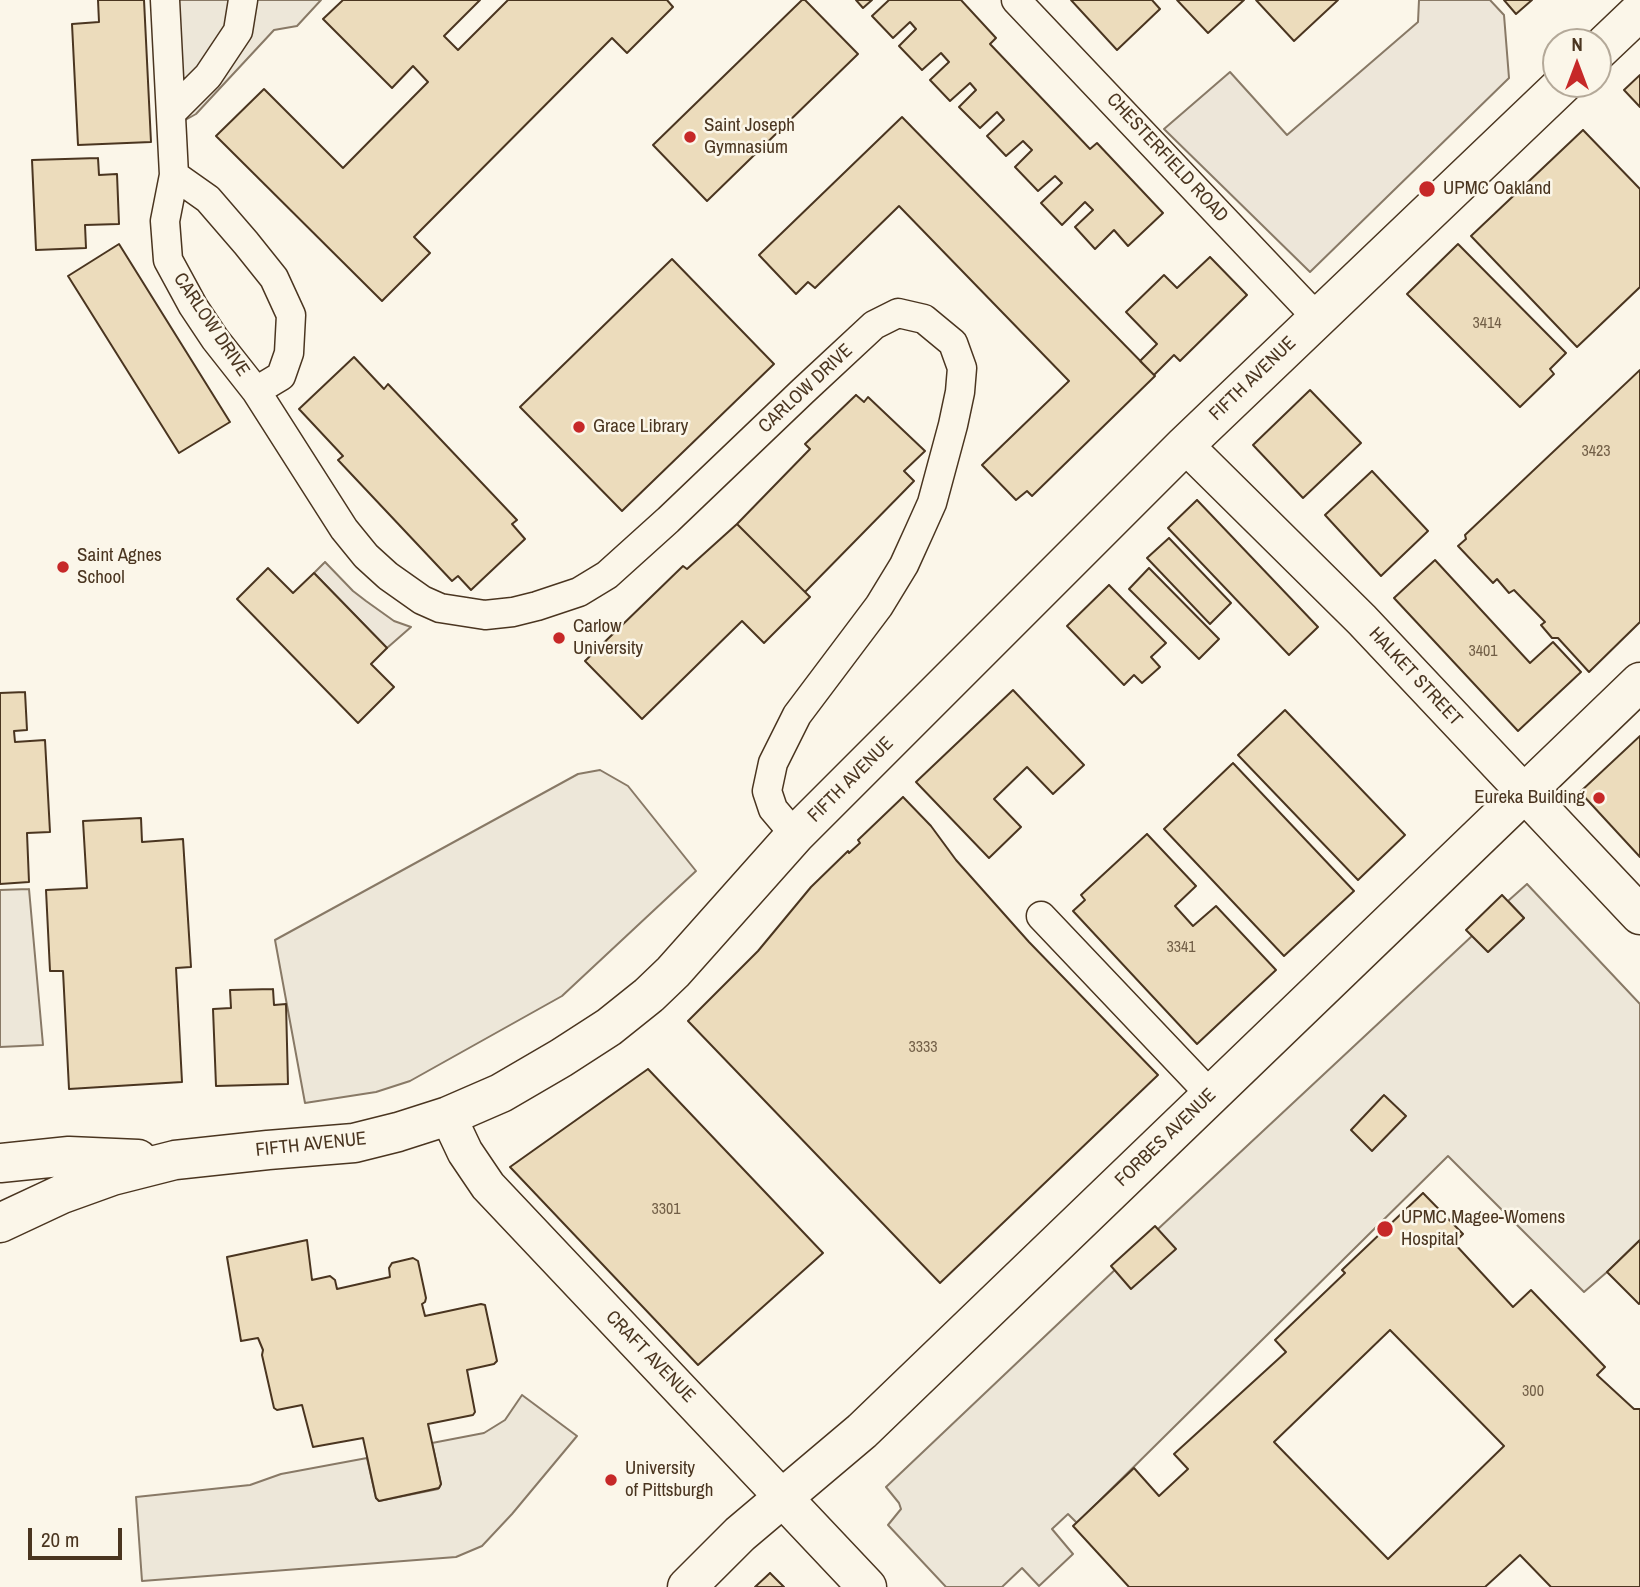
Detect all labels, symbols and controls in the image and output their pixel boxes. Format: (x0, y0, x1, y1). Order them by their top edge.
north arrow (1542, 28, 1612, 98)
text: N (1571, 31, 1583, 57)
street label: CHESTERFIELD ROAD (1101, 89, 1233, 227)
place label: Saint Joseph Gymnasium (704, 115, 795, 159)
marker: Saint Joseph Gymnasium (682, 129, 698, 145)
place label: UPMC Oakland (1443, 178, 1551, 200)
marker: UPMC Oakland (1417, 179, 1437, 199)
street label: CARLOW DRIVE (168, 269, 254, 381)
house number: 3414 (1472, 314, 1502, 334)
street label: FIFTH AVENUE (1205, 332, 1301, 426)
street label: CARLOW DRIVE (754, 340, 858, 438)
place label: Grace Library (593, 416, 688, 438)
marker: Grace Library (571, 419, 587, 435)
house number: 3423 (1581, 442, 1611, 462)
place label: Saint Agnes School (77, 545, 162, 589)
marker: Saint Agnes School (55, 559, 71, 575)
place label: Carlow University (573, 616, 643, 660)
street label: HALKET STREET (1364, 623, 1466, 731)
marker: Carlow University (551, 630, 567, 646)
house number: 3401 (1468, 642, 1498, 662)
street label: FIFTH AVENUE (804, 733, 898, 827)
place label: Eureka Building (1474, 787, 1585, 809)
marker: Eureka Building (1591, 790, 1607, 806)
house number: 3341 (1166, 938, 1196, 958)
house number: 3333 (908, 1038, 938, 1058)
street label: FORBES AVENUE (1111, 1084, 1221, 1192)
street label: FIFTH AVENUE (254, 1128, 368, 1162)
house number: 3301 (651, 1200, 681, 1220)
place label: UPMC Magee-Womens Hospital (1401, 1207, 1565, 1251)
marker: UPMC Magee-Womens Hospital (1375, 1219, 1395, 1239)
street label: CRAFT AVENUE (600, 1306, 700, 1408)
house number: 300 (1522, 1382, 1544, 1402)
place label: University of Pittsburgh (625, 1458, 713, 1502)
marker: University of Pittsburgh (603, 1472, 619, 1488)
scale bar (32, 1514, 126, 1558)
text: 20 m (41, 1525, 79, 1554)

